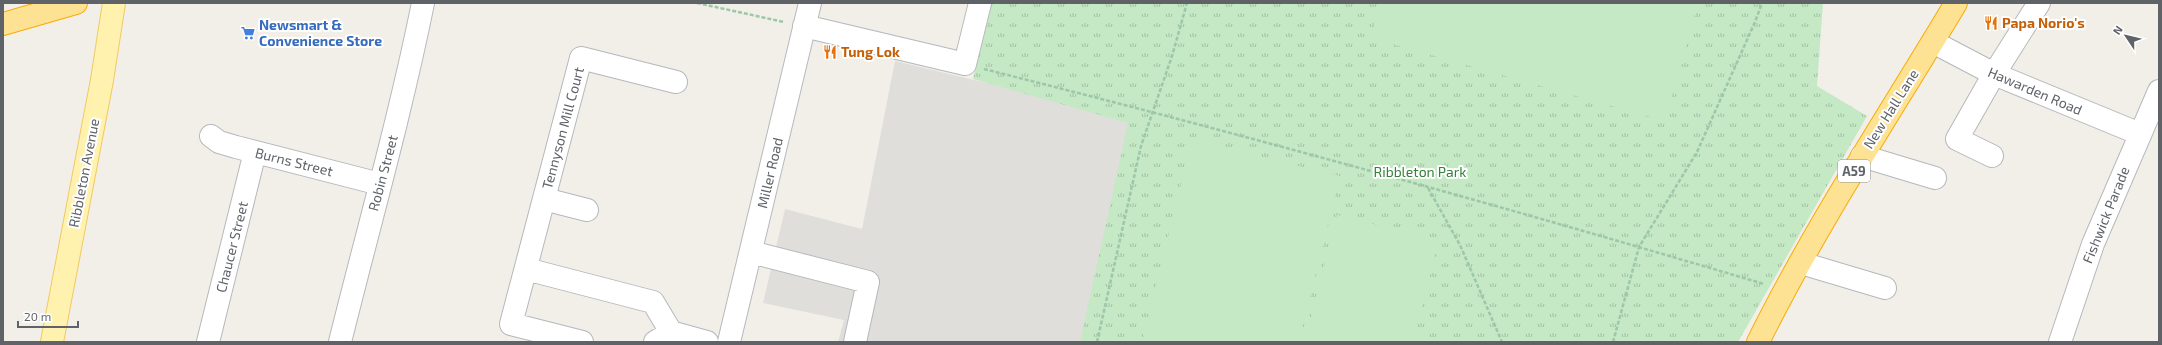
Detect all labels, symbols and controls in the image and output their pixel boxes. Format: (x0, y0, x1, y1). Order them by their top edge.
place label: Papa Norio's (2002, 14, 2085, 31)
restaurant icon: Papa Norio's (1983, 15, 1999, 31)
place label: Newsmart & Convenience Store (259, 16, 382, 49)
north arrow (2106, 16, 2146, 56)
text: N (2110, 23, 2125, 37)
supermarket icon: Newsmart & Convenience Store (240, 25, 256, 41)
place label: Tung Lok (841, 43, 900, 60)
restaurant icon: Tung Lok (822, 44, 838, 60)
street label: Hawarden Road (1986, 63, 2085, 118)
street label: Tennyson Mill Court (538, 65, 587, 191)
street label: New Hall Lane (1859, 66, 1922, 152)
street label: Ribbleton Avenue (65, 117, 102, 229)
street label: Robin Street (364, 133, 401, 213)
street label: Miller Road (753, 136, 786, 210)
street label: Burns Street (253, 144, 335, 179)
road number: A59 (1838, 160, 1870, 182)
park label: Ribbleton Park (1374, 163, 1466, 180)
street label: Fishwick Parade (2078, 164, 2133, 266)
street label: Chaucer Street (212, 200, 251, 294)
scale bar (18, 303, 78, 329)
text: 20 m (24, 309, 51, 323)

